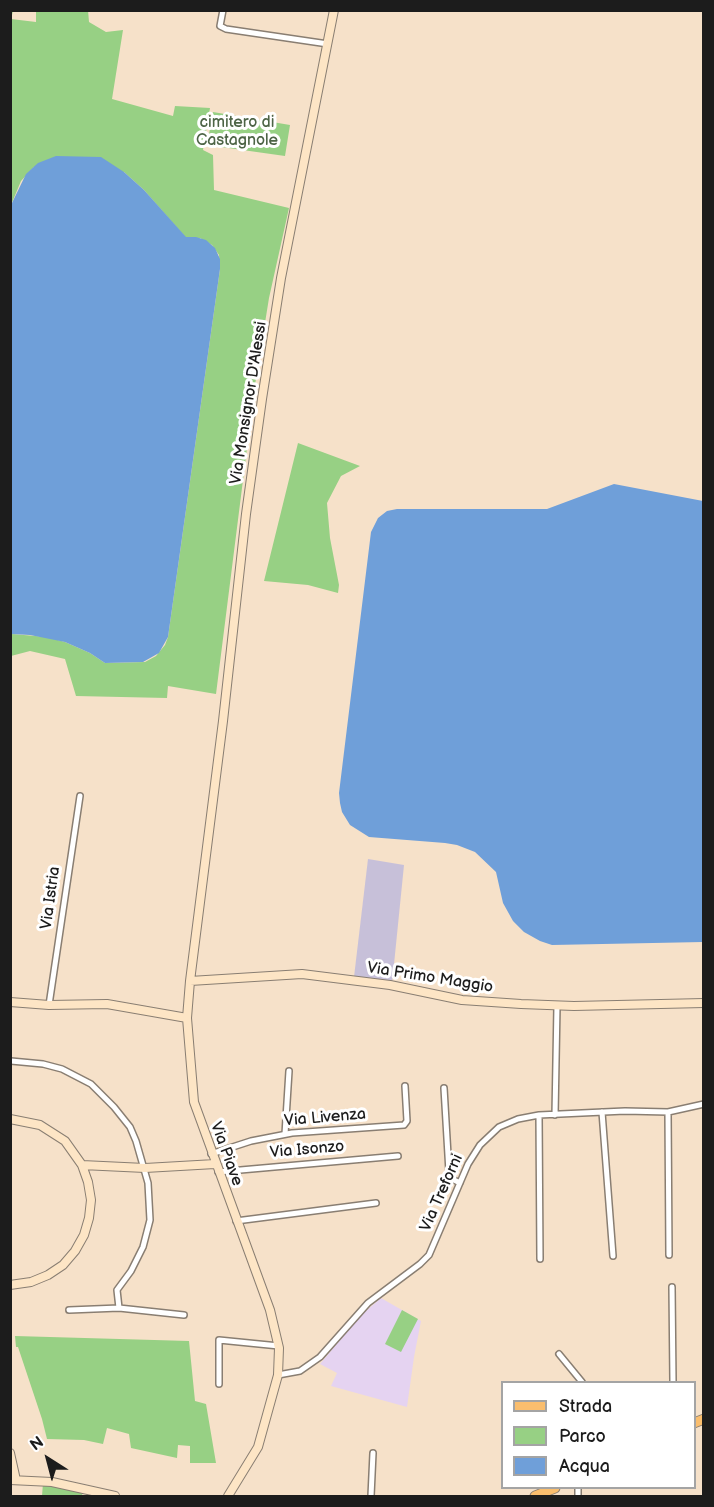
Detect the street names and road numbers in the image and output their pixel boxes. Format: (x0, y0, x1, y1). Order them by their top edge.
street label: Via Monsignor D'Alessi (227, 320, 271, 486)
street label: Via Istria (37, 865, 65, 931)
street label: Via Primo Maggio (366, 959, 494, 997)
street label: Via Livenza (283, 1105, 367, 1131)
street label: Via Piave (206, 1119, 246, 1189)
street label: Via Isonzo (269, 1137, 345, 1163)
street label: Via Treforni (416, 1151, 468, 1235)

